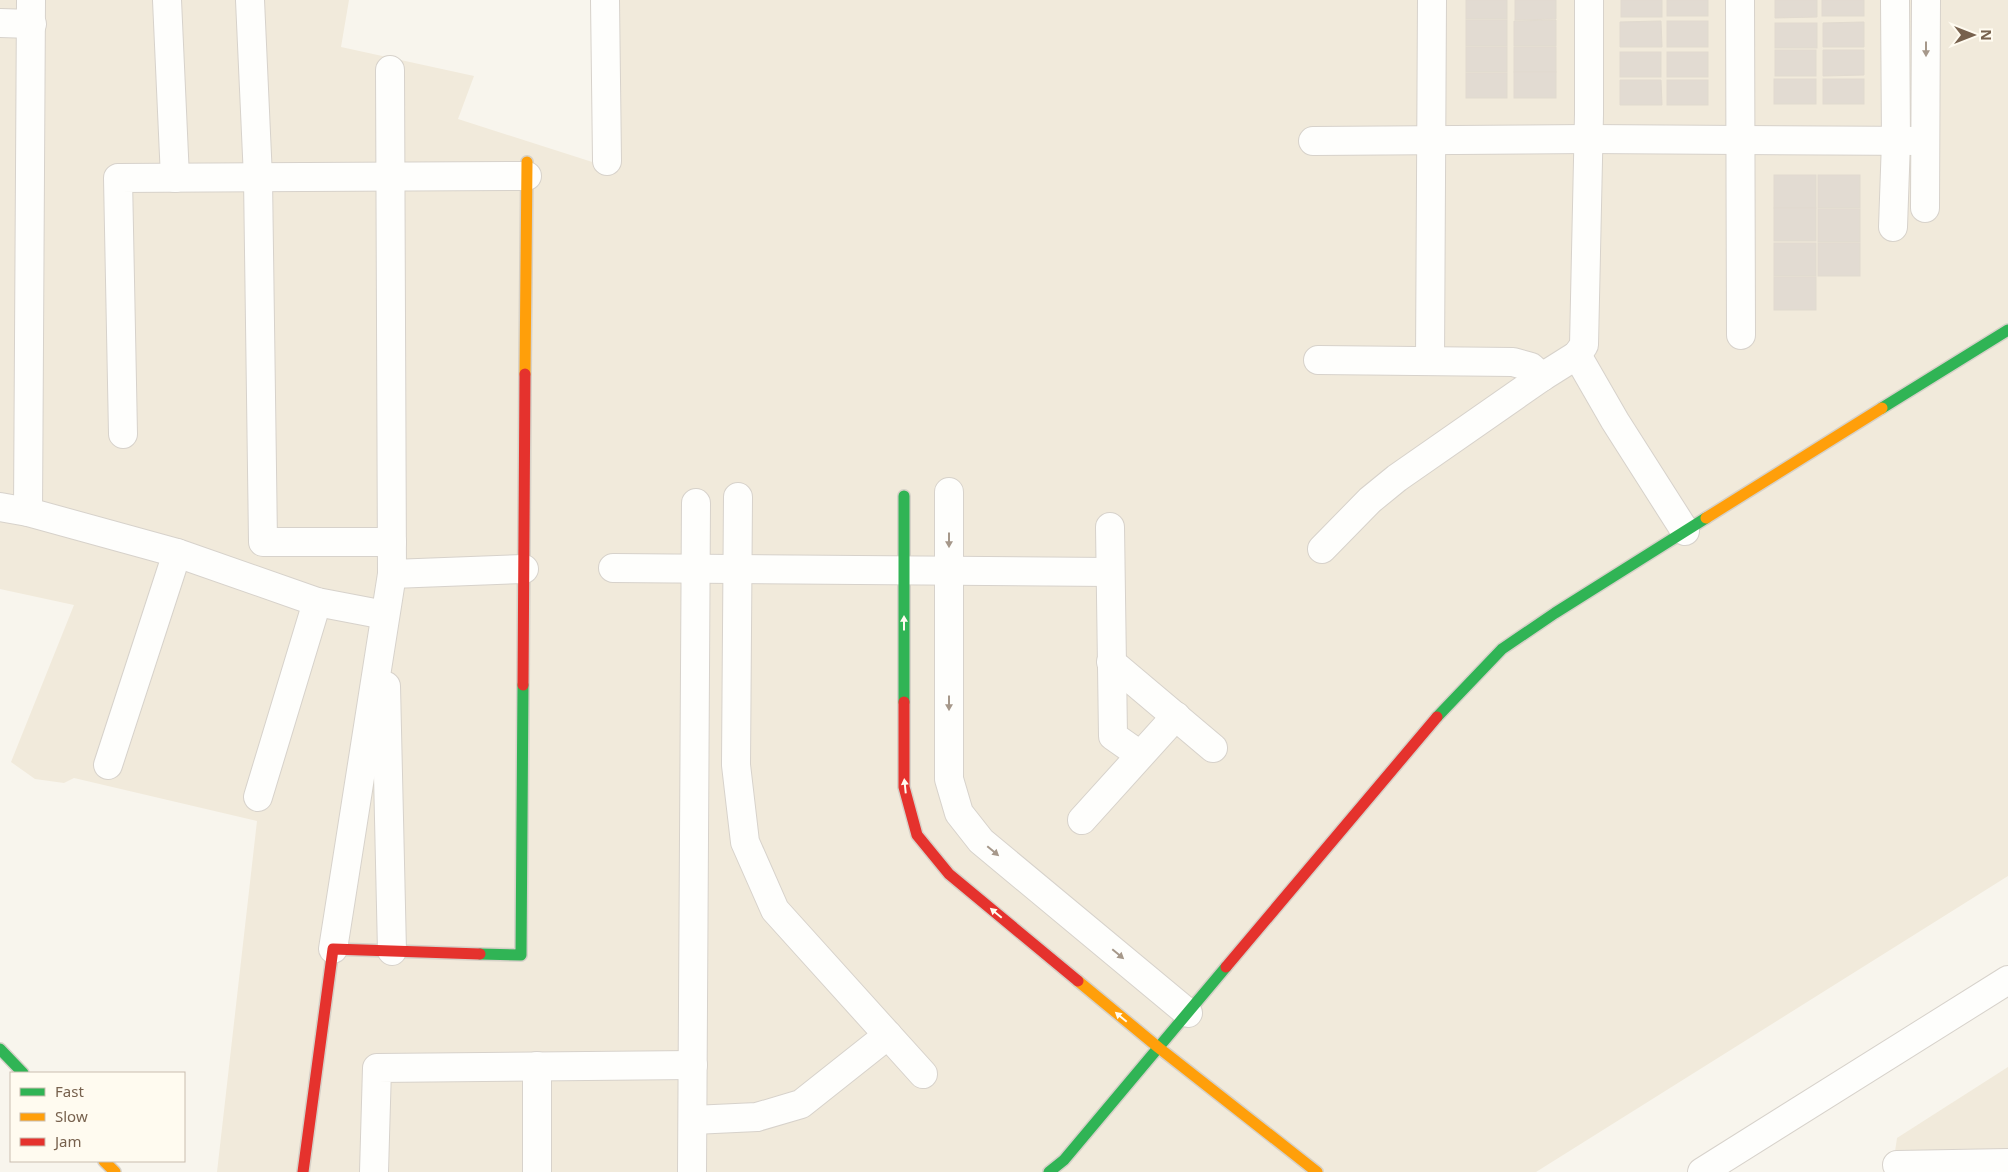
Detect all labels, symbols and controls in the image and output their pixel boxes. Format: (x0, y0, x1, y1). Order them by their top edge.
north arrow (1948, 10, 1998, 60)
text: N (1977, 29, 1996, 41)
one-way arrow (1922, 41, 1930, 57)
one-way arrow (945, 533, 953, 549)
one-way arrow (900, 615, 908, 631)
one-way arrow (945, 695, 953, 711)
one-way arrow (901, 777, 909, 793)
one-way arrow (986, 845, 999, 856)
one-way arrow (990, 907, 1003, 918)
one-way arrow (1111, 949, 1124, 960)
one-way arrow (1115, 1011, 1128, 1022)
legend (10, 1072, 185, 1162)
text: Fast (55, 1081, 84, 1101)
text: Slow (55, 1106, 88, 1126)
text: Jam (53, 1131, 82, 1151)

